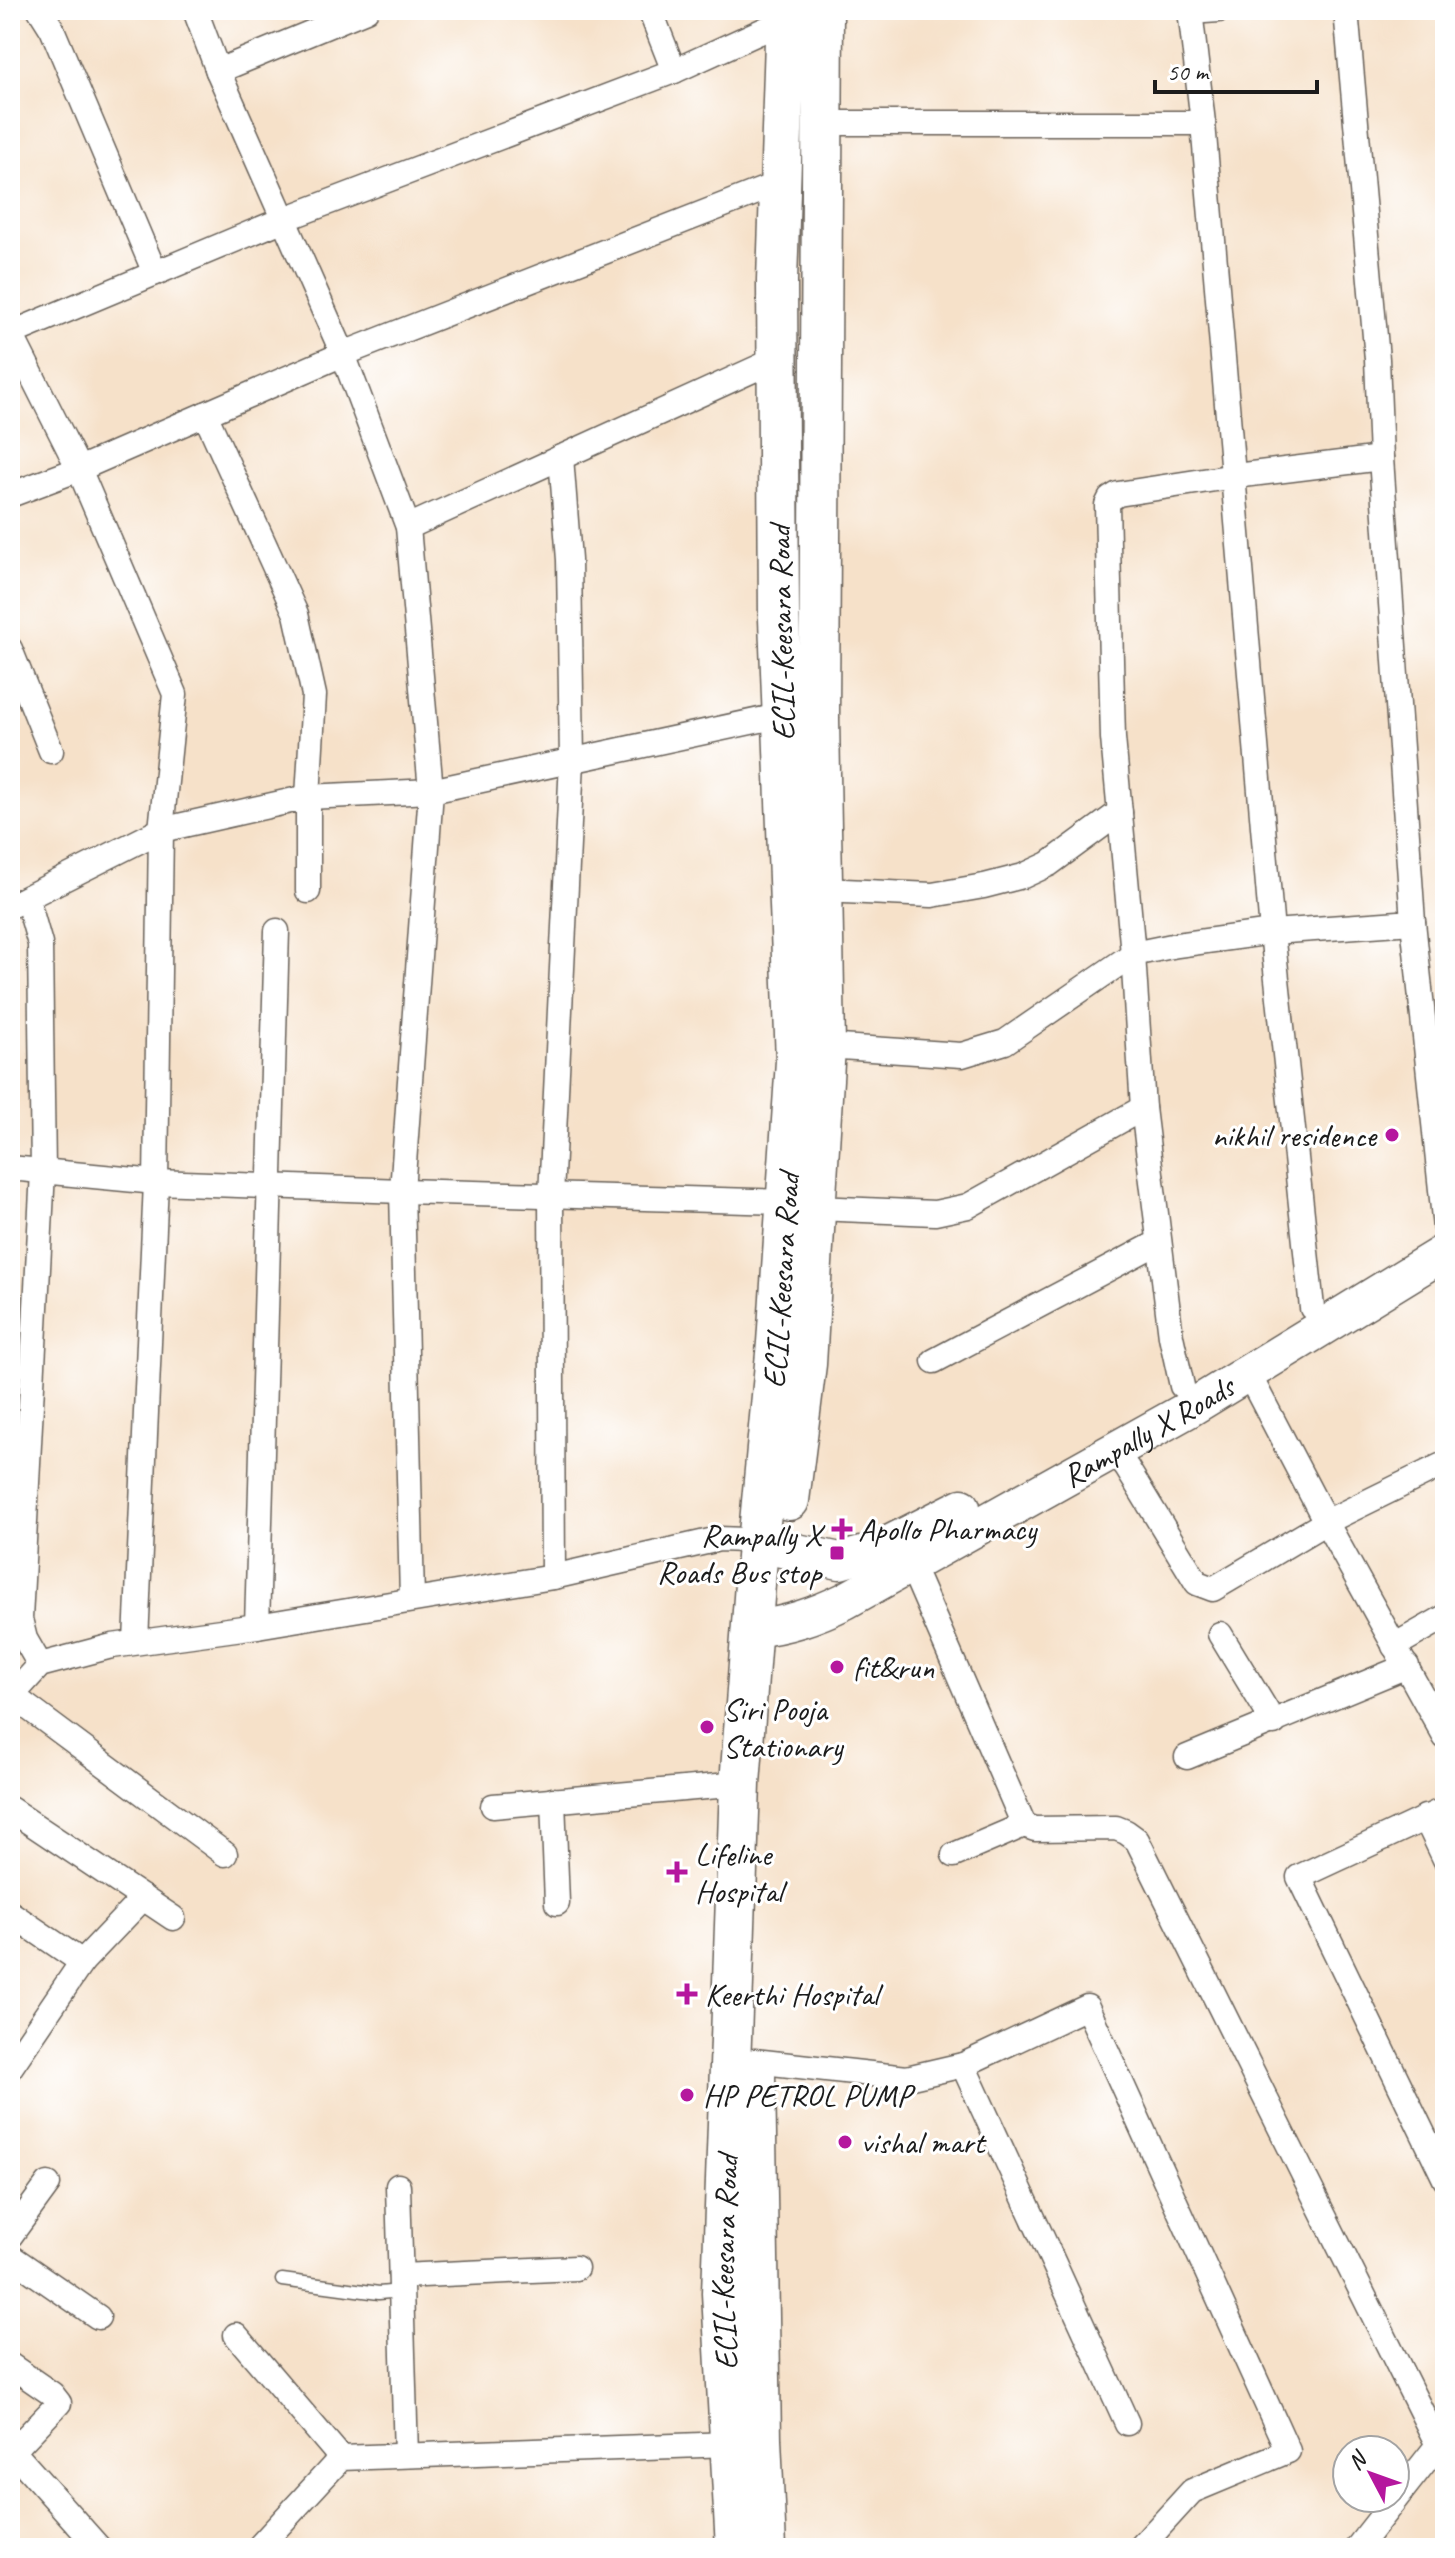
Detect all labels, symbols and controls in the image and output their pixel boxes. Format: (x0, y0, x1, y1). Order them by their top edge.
scale bar (1155, 44, 1317, 94)
text: 50 m (1167, 57, 1210, 87)
street label: ECIL-Keesara Road (759, 521, 804, 741)
place label: nikhil residence (1212, 1115, 1379, 1156)
marker: nikhil residence (1383, 1126, 1401, 1144)
street label: ECIL-Keesara Road (753, 1167, 810, 1390)
street label: Rampally X Roads (1055, 1365, 1244, 1497)
place label: Apollo Pharmacy (858, 1509, 1038, 1550)
place label: Rampally X Roads Bus stop (657, 1515, 826, 1593)
marker: Apollo Pharmacy (833, 1520, 851, 1538)
marker: Rampally X Roads Bus stop (828, 1544, 846, 1562)
place label: fit&run (853, 1647, 935, 1688)
marker: fit&run (828, 1658, 846, 1676)
place label: Siri Pooja Stationary (723, 1689, 845, 1767)
marker: Siri Pooja Stationary (698, 1718, 716, 1736)
place label: Lifeline Hospital (695, 1834, 788, 1912)
marker: Lifeline Hospital (666, 1861, 688, 1883)
place label: Keerthi Hospital (705, 1974, 884, 2015)
marker: Keerthi Hospital (676, 1983, 698, 2005)
place label: HP PETROL PUMP (703, 2075, 916, 2116)
marker: HP PETROL PUMP (678, 2086, 696, 2104)
place label: vishal mart (861, 2122, 988, 2163)
marker: vishal mart (836, 2133, 854, 2151)
street label: ECIL-Keesara Road (701, 2150, 748, 2371)
north arrow (1331, 2434, 1411, 2514)
text: N (1342, 2445, 1374, 2476)

